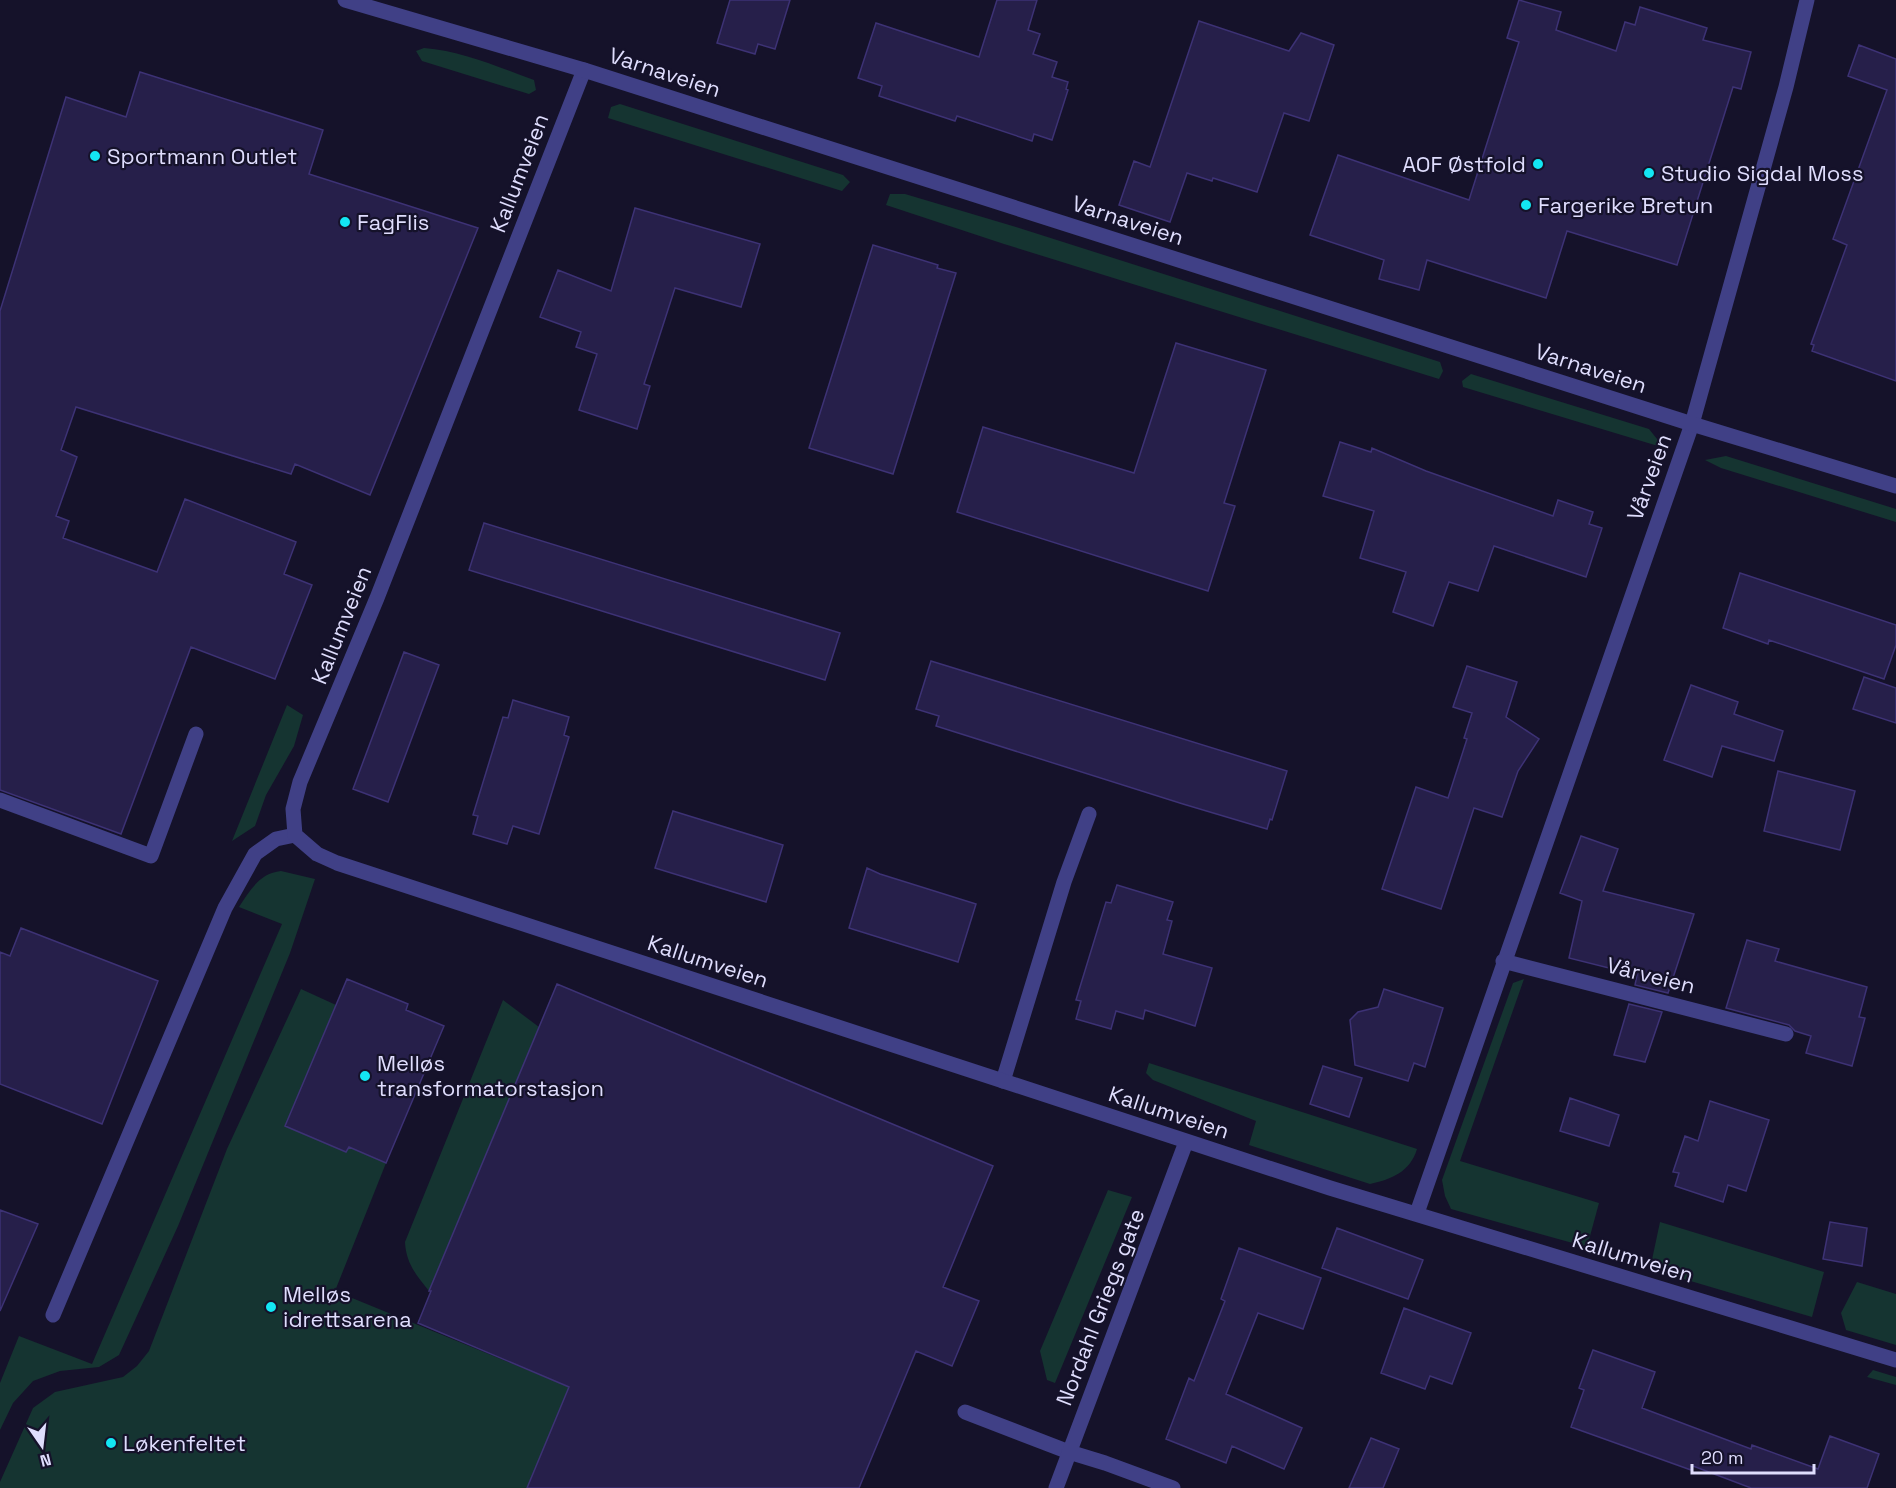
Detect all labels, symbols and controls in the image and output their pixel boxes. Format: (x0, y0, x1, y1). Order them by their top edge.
street label: Varnaveien (606, 41, 724, 103)
street label: Kallumveien (483, 110, 555, 236)
place label: Sportmann Outlet (107, 142, 297, 170)
marker: Sportmann Outlet (88, 149, 102, 163)
place label: AOF Østfold (1402, 150, 1526, 178)
marker: AOF Østfold (1531, 157, 1545, 171)
place label: Studio Sigdal Moss (1661, 159, 1864, 187)
marker: Studio Sigdal Moss (1642, 166, 1656, 180)
street label: Varnaveien (1069, 189, 1187, 251)
place label: Fargerike Bretun (1538, 191, 1713, 219)
marker: Fargerike Bretun (1519, 198, 1533, 212)
place label: FagFlis (357, 208, 429, 236)
marker: FagFlis (338, 215, 352, 229)
street label: Varnaveien (1532, 337, 1650, 399)
street label: Vårveien (1620, 430, 1678, 524)
street label: Kallumveien (305, 562, 377, 688)
street label: Kallumveien (644, 928, 772, 994)
street label: Vårveien (1604, 951, 1698, 999)
place label: Melløs transformatorstasjon (377, 1049, 604, 1102)
marker: Melløs transformatorstasjon (358, 1069, 372, 1083)
street label: Kallumveien (1105, 1079, 1233, 1145)
street label: Nordahl Griegs gate (1050, 1204, 1150, 1410)
street label: Kallumveien (1569, 1225, 1697, 1289)
place label: Melløs idrettsarena (283, 1280, 412, 1333)
marker: Melløs idrettsarena (264, 1300, 278, 1314)
north arrow (12, 1416, 72, 1476)
place label: Løkenfeltet (123, 1429, 246, 1457)
marker: Løkenfeltet (104, 1436, 118, 1450)
scale bar (1692, 1437, 1814, 1475)
text: 20 m (1701, 1446, 1744, 1469)
text: N (38, 1449, 53, 1472)

